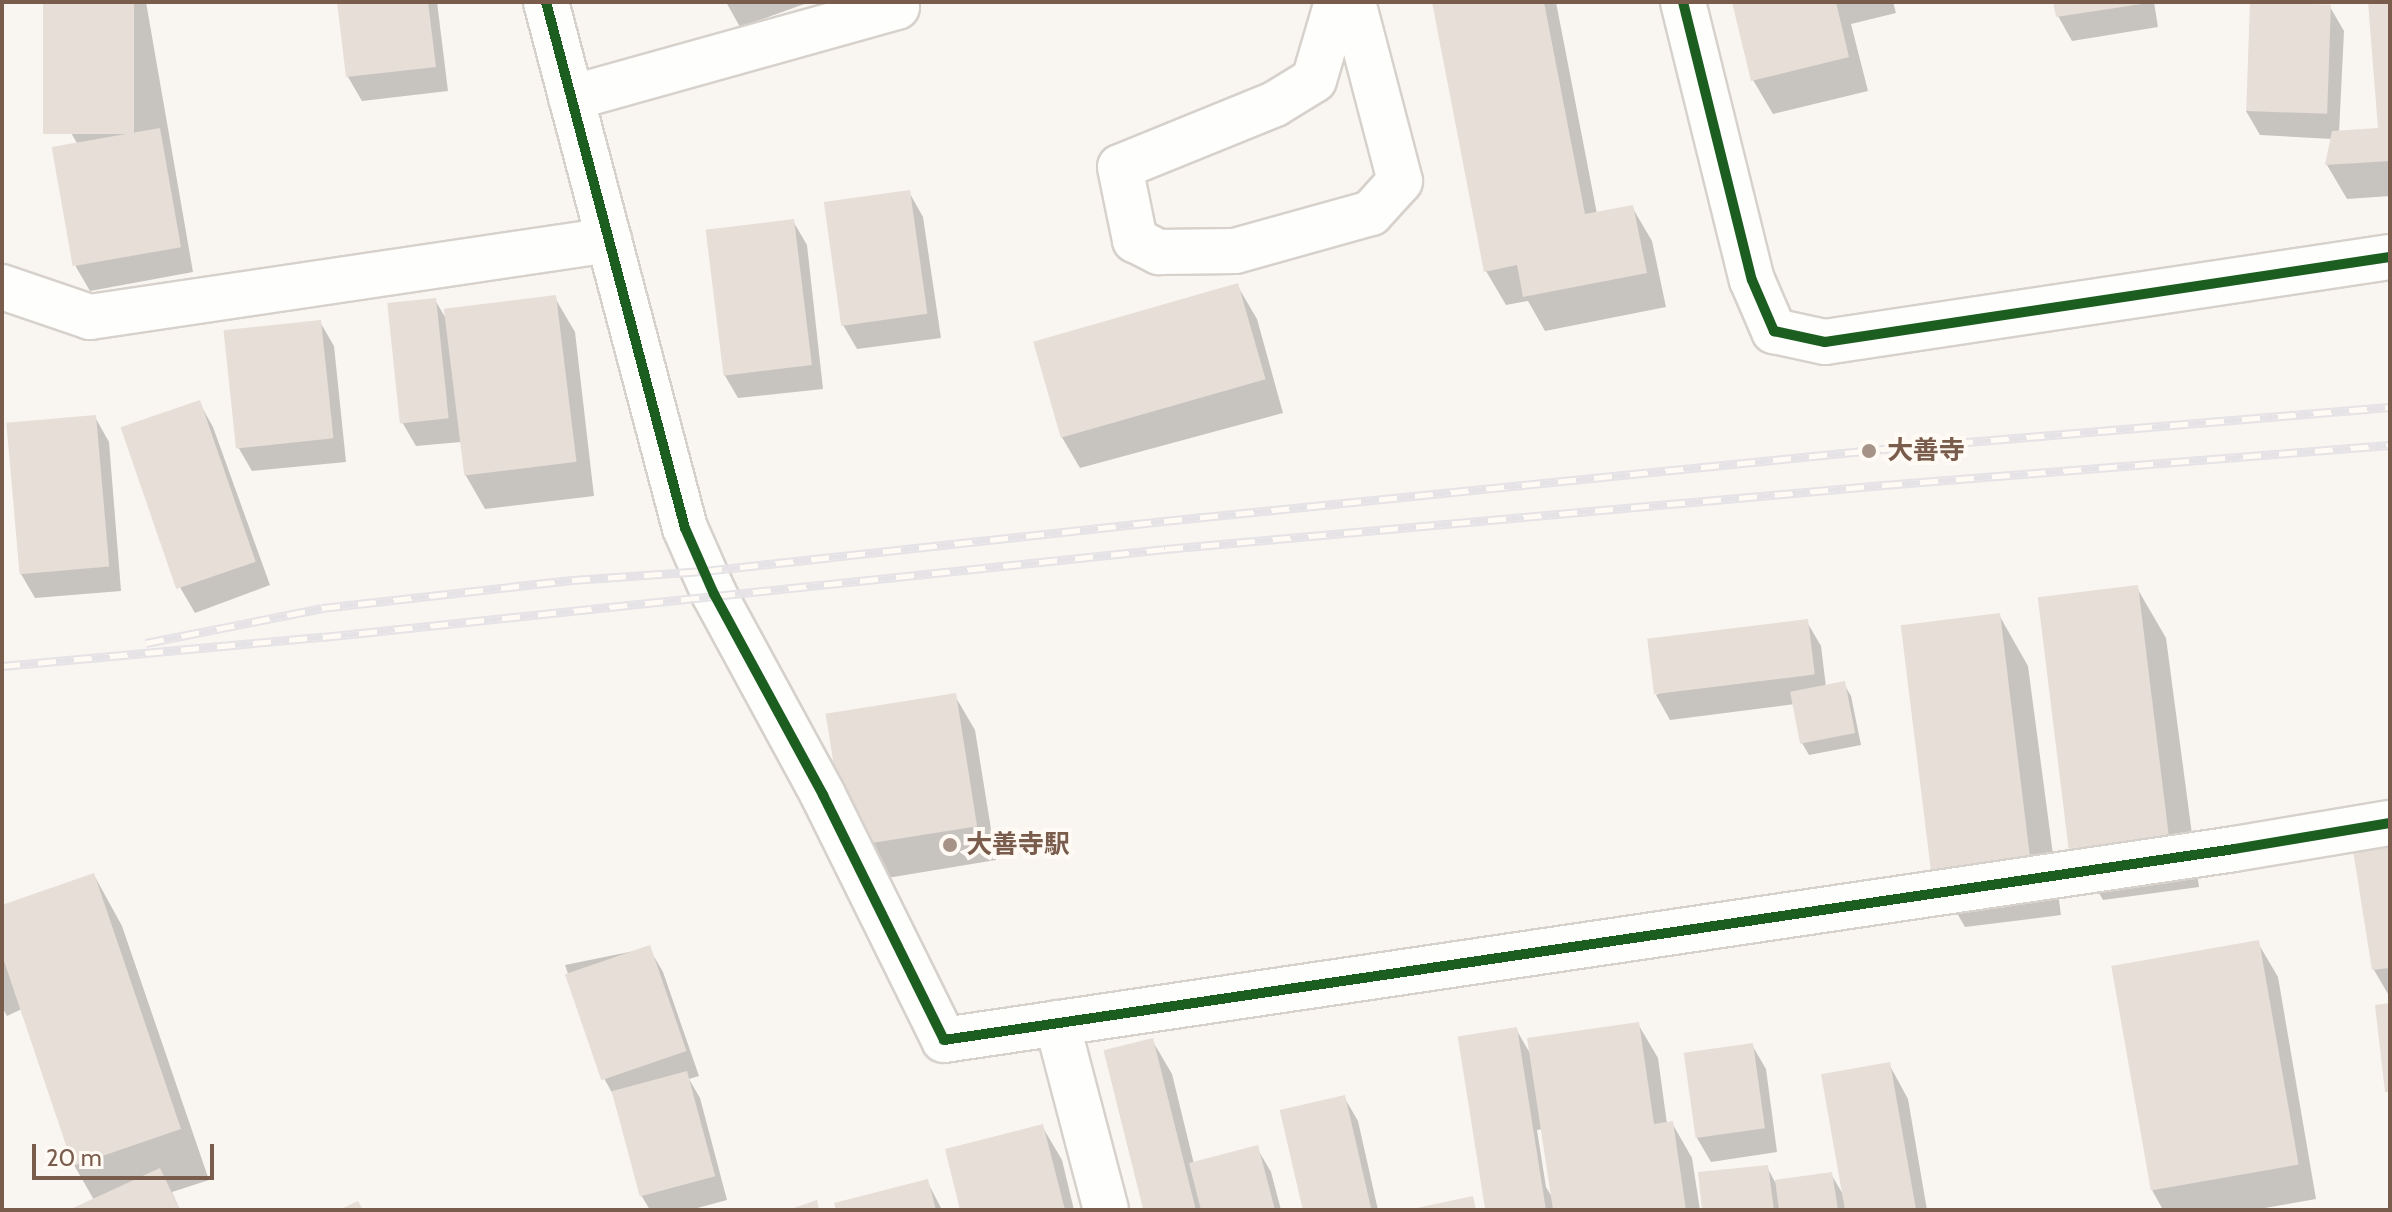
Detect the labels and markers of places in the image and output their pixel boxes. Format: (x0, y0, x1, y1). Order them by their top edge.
place label: 大善寺 (1887, 435, 1965, 467)
marker: 大善寺 (1858, 440, 1880, 462)
place label: 大善寺駅 (966, 829, 1070, 861)
marker: 大善寺駅 (941, 836, 959, 854)

